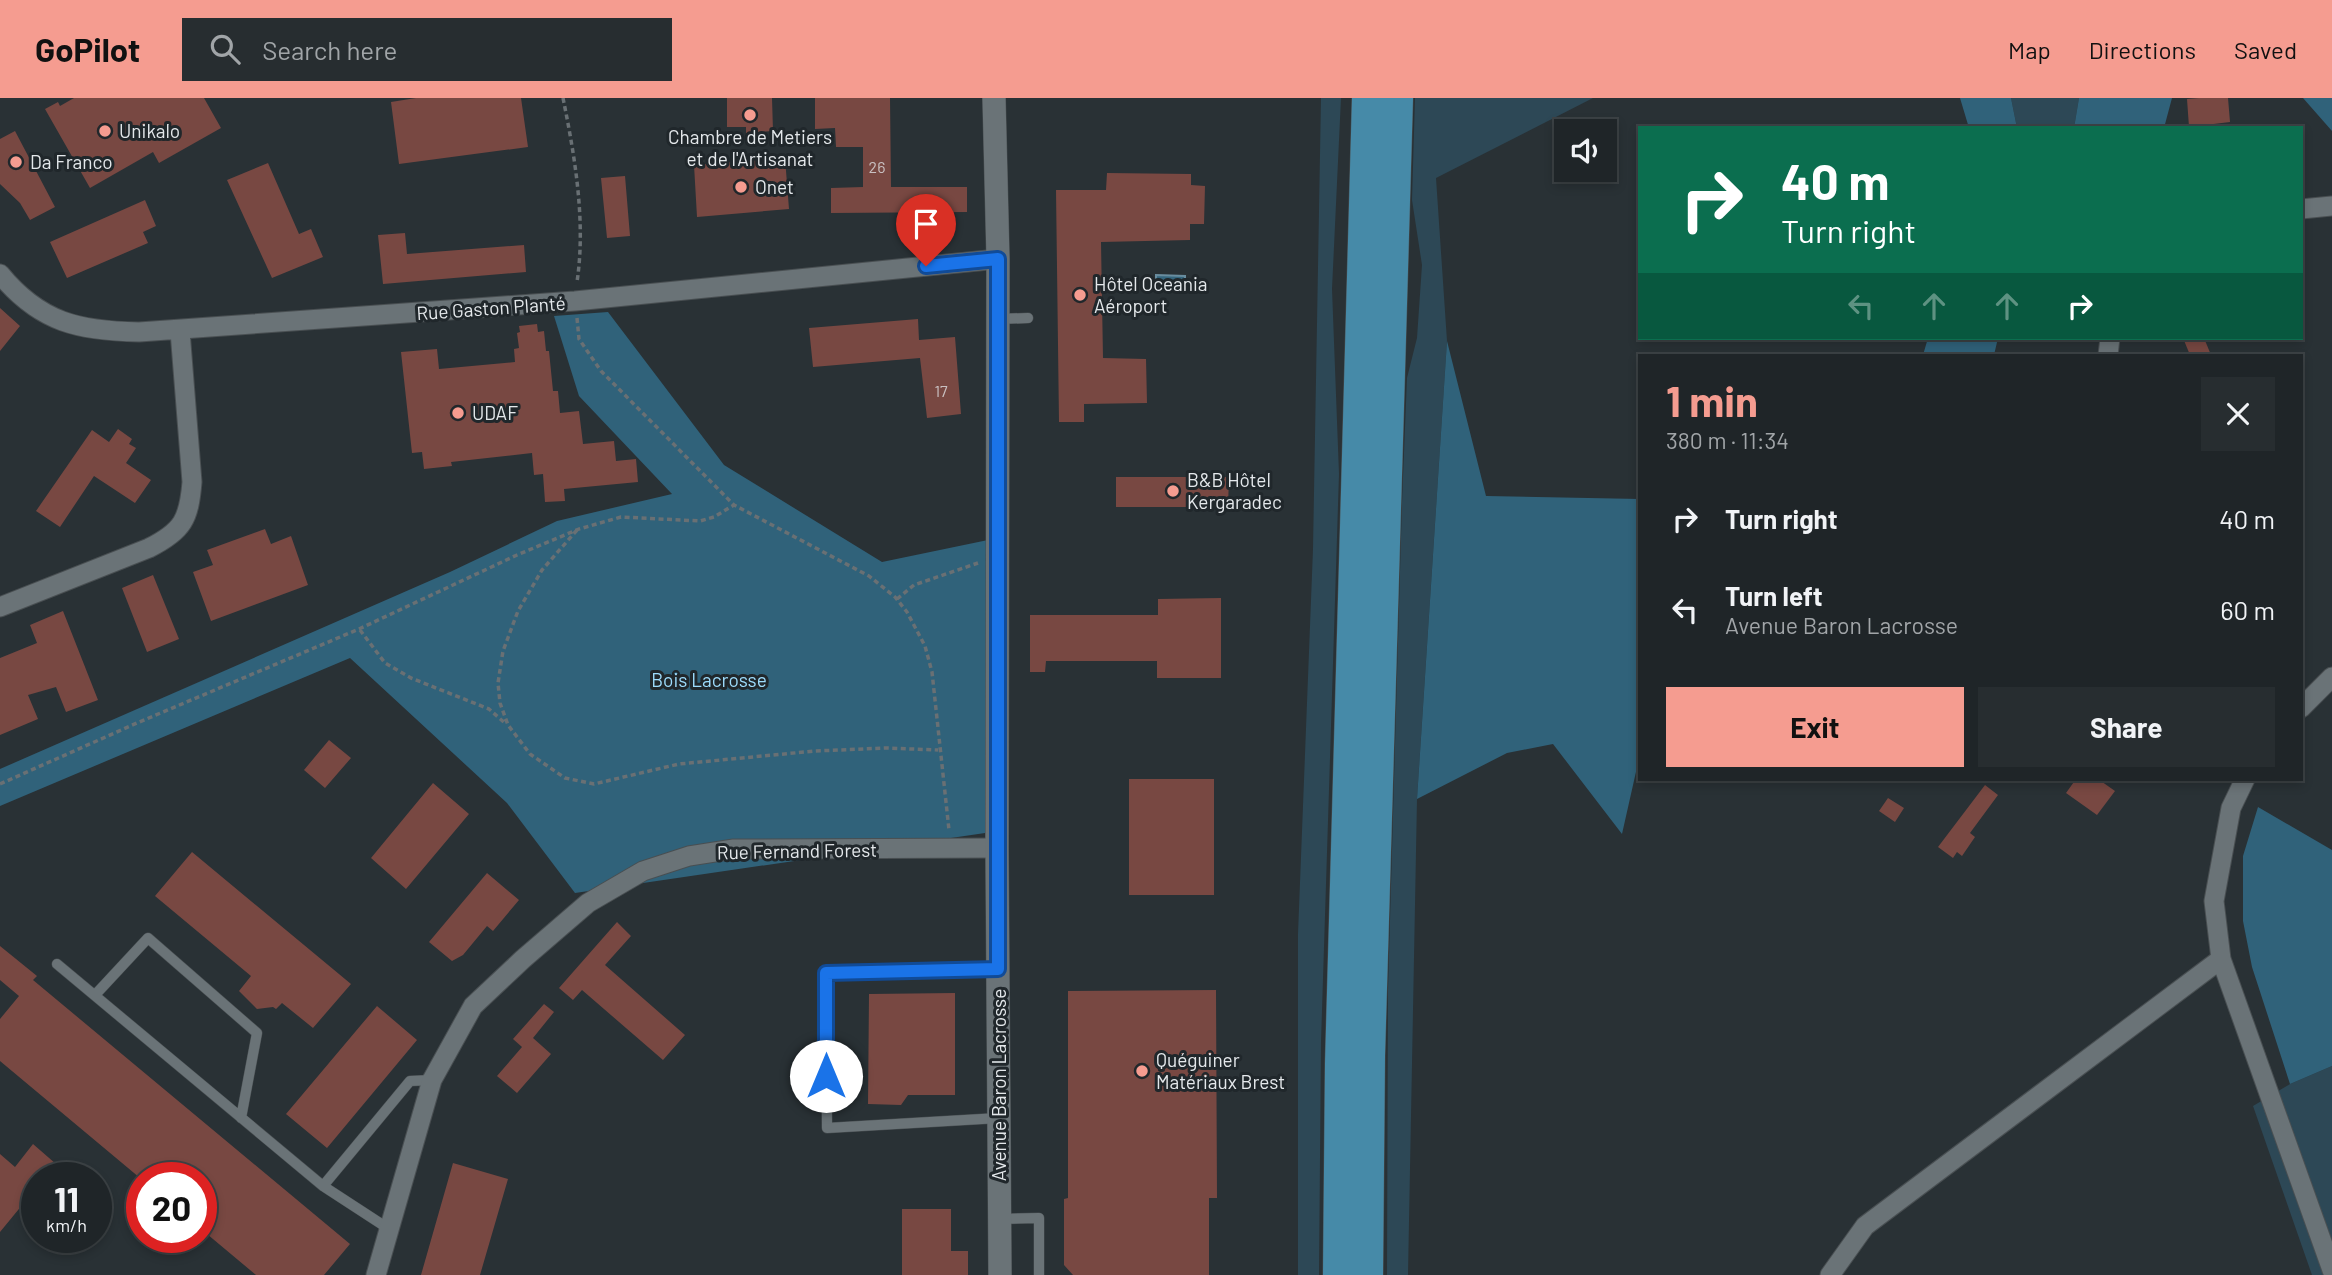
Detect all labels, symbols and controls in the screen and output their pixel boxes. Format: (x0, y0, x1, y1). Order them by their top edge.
search box (182, 18, 672, 81)
text: GoPilot (35, 29, 140, 69)
icon: search (206, 30, 244, 68)
text: Search here (262, 34, 397, 65)
text: Map (2008, 35, 2051, 64)
text: Directions (2089, 35, 2196, 64)
text: Saved (2234, 35, 2297, 64)
marker: Chambre de Metiers et de l'Artisanat (742, 107, 758, 123)
place label: Unikalo (119, 119, 180, 142)
map controls (1554, 119, 1617, 182)
button: sound (1554, 119, 1617, 182)
marker: Unikalo (97, 123, 113, 139)
place label: Chambre de Metiers et de l'Artisanat (668, 125, 832, 170)
place label: Da Franco (30, 150, 113, 173)
text: 40 m (1781, 151, 1889, 210)
marker: Da Franco (8, 154, 24, 170)
icon: right (1666, 154, 1757, 245)
house number: 26 (869, 157, 885, 176)
place label: Onet (755, 175, 794, 198)
marker: Onet (733, 179, 749, 195)
pin (896, 194, 956, 266)
icon: arrive (907, 205, 945, 243)
text: Turn right (1781, 211, 1916, 249)
place label: Hôtel Oceania Aéroport (1094, 272, 1208, 317)
marker: Hôtel Oceania Aéroport (1072, 287, 1088, 303)
icon: left (1842, 287, 1880, 325)
icon: ahead (1915, 287, 1953, 325)
icon: ahead (1988, 287, 2026, 325)
icon: right (2061, 287, 2099, 325)
street label: Rue Gaston Planté (416, 291, 566, 324)
text: 1 min (1666, 375, 1758, 425)
button: close (2201, 377, 2275, 451)
house number: 17 (934, 381, 948, 400)
place label: UDAF (472, 401, 518, 424)
marker: UDAF (450, 405, 466, 421)
text: 380 m · 11:34 (1666, 426, 1789, 454)
place label: B&B Hôtel Kergaradec (1187, 468, 1282, 513)
marker: B&B Hôtel Kergaradec (1165, 483, 1181, 499)
icon: right (1666, 500, 1704, 538)
text: Turn right (1725, 503, 1838, 534)
text: 40 m (2219, 503, 2275, 534)
text: Turn left (1725, 580, 1823, 611)
icon: left (1666, 591, 1704, 629)
text: 60 m (2220, 594, 2275, 625)
text: Avenue Baron Lacrosse (1725, 611, 1958, 639)
park label: Bois Lacrosse (651, 668, 767, 691)
button: Exit (1666, 687, 1964, 767)
button: Share (1978, 687, 2275, 767)
street label: Rue Fernand Forest (717, 838, 877, 863)
street label: Avenue Baron Lacrosse (987, 989, 1010, 1181)
position arrow (789, 1039, 863, 1113)
place label: Quéguiner Matériaux Brest (1156, 1048, 1285, 1093)
marker: Quéguiner Matériaux Brest (1134, 1063, 1150, 1079)
speed limit sign: 20 (126, 1162, 217, 1253)
text: 11 (54, 1177, 79, 1219)
text: km/h (46, 1214, 87, 1236)

